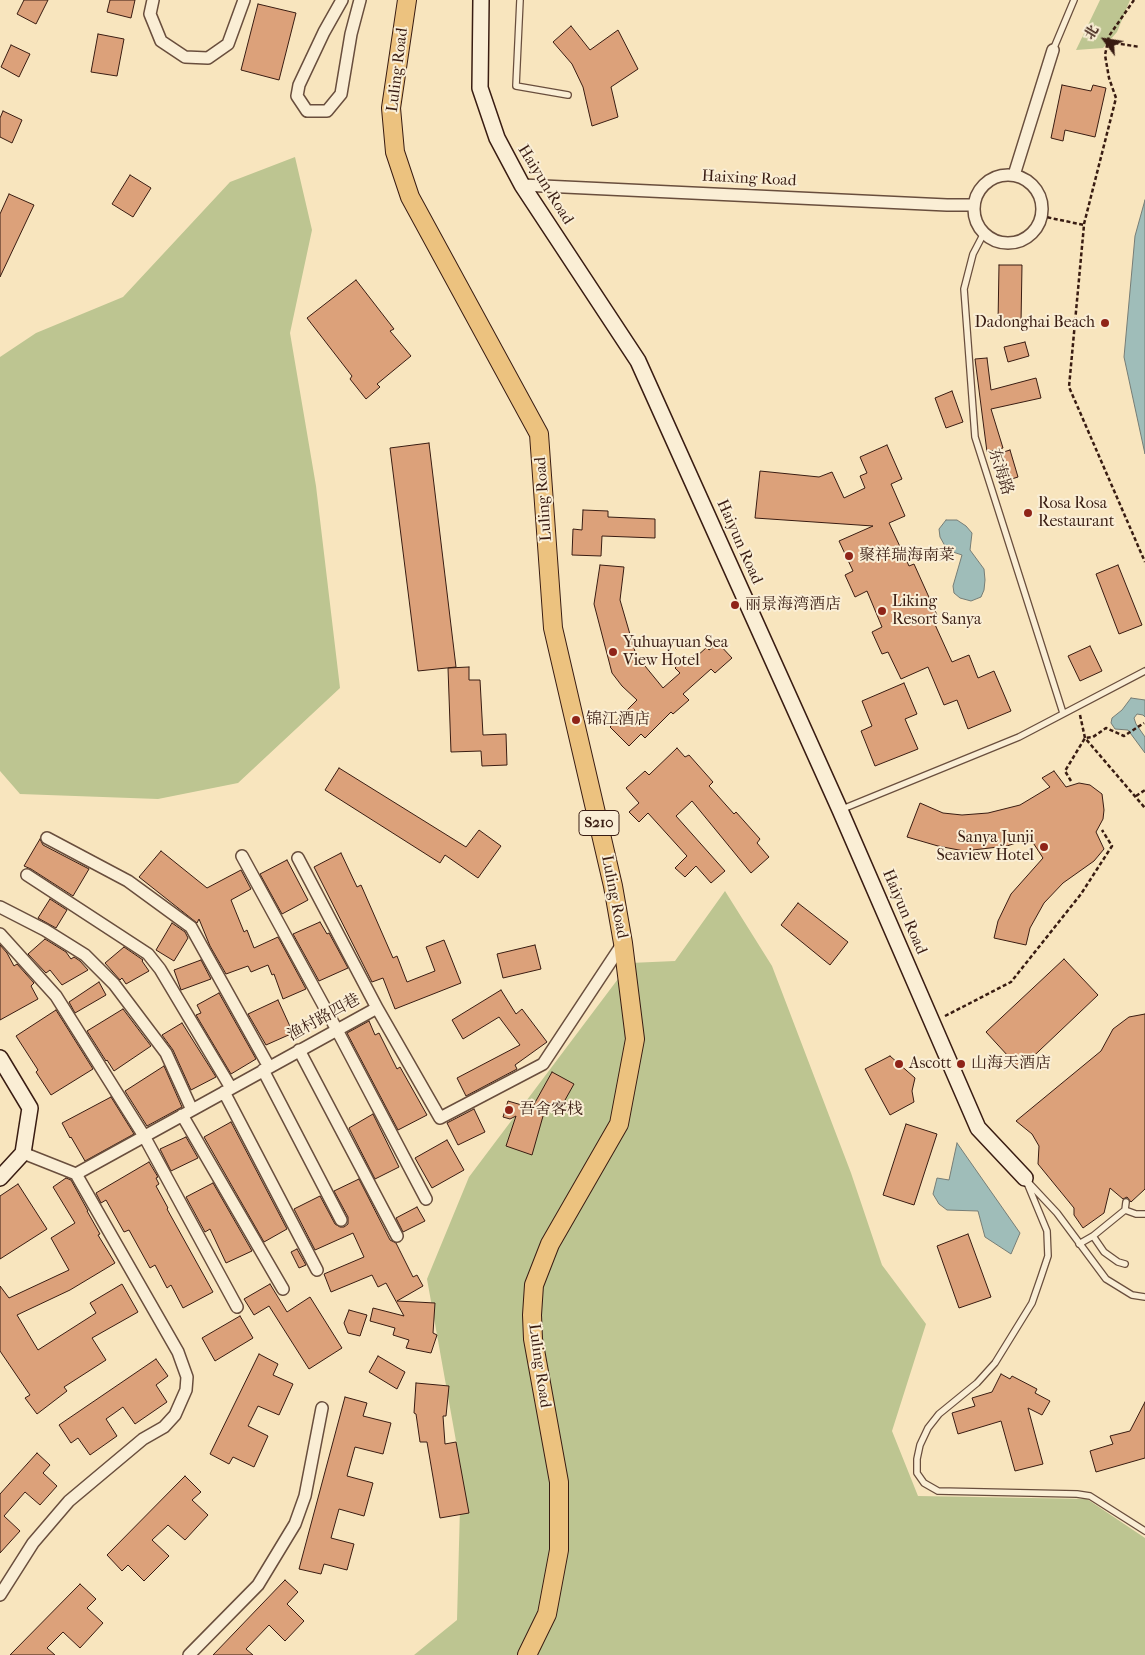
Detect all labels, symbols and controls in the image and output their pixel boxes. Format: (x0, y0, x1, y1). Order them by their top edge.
north arrow (1080, 15, 1130, 65)
text: 北 (1081, 22, 1103, 42)
street label: Luling Road (383, 27, 413, 113)
street label: Haiyun Road (513, 142, 577, 228)
street label: Haixing Road (701, 167, 797, 191)
place label: Dadonghai Beach (975, 313, 1095, 333)
marker: Dadonghai Beach (1099, 317, 1111, 329)
street label: 东海路 (983, 446, 1017, 498)
street label: Luling Road (531, 456, 557, 542)
place label: Rosa Rosa Restaurant (1038, 494, 1114, 532)
street label: Haiyun Road (712, 497, 766, 587)
marker: Rosa Rosa Restaurant (1022, 507, 1034, 519)
place label: 聚祥瑞海南菜 (859, 546, 955, 566)
marker: 聚祥瑞海南菜 (843, 550, 855, 562)
place label: Liking Resort Sanya (892, 592, 981, 630)
place label: 丽景海湾酒店 (745, 595, 841, 615)
marker: 丽景海湾酒店 (729, 599, 741, 611)
marker: Liking Resort Sanya (876, 605, 888, 617)
place label: Yuhuayuan Sea View Hotel (623, 633, 728, 671)
marker: Yuhuayuan Sea View Hotel (607, 646, 619, 658)
place label: 锦江酒店 (586, 710, 650, 730)
marker: 锦江酒店 (570, 714, 582, 726)
road number: S210 (579, 810, 619, 836)
place label: Sanya Junji Seaview Hotel (936, 828, 1034, 866)
marker: Sanya Junji Seaview Hotel (1038, 841, 1050, 853)
street label: Luling Road (596, 854, 632, 940)
street label: Haiyun Road (877, 867, 931, 957)
street label: 渔村路四巷 (284, 990, 364, 1046)
place label: Ascott (909, 1054, 952, 1074)
place label: 山海天酒店 (971, 1054, 1051, 1074)
marker: Ascott (893, 1058, 905, 1070)
marker: 山海天酒店 (955, 1058, 967, 1070)
place label: 吾舍客栈 (519, 1100, 583, 1120)
marker: 吾舍客栈 (503, 1104, 515, 1116)
street label: Luling Road (524, 1323, 554, 1409)

